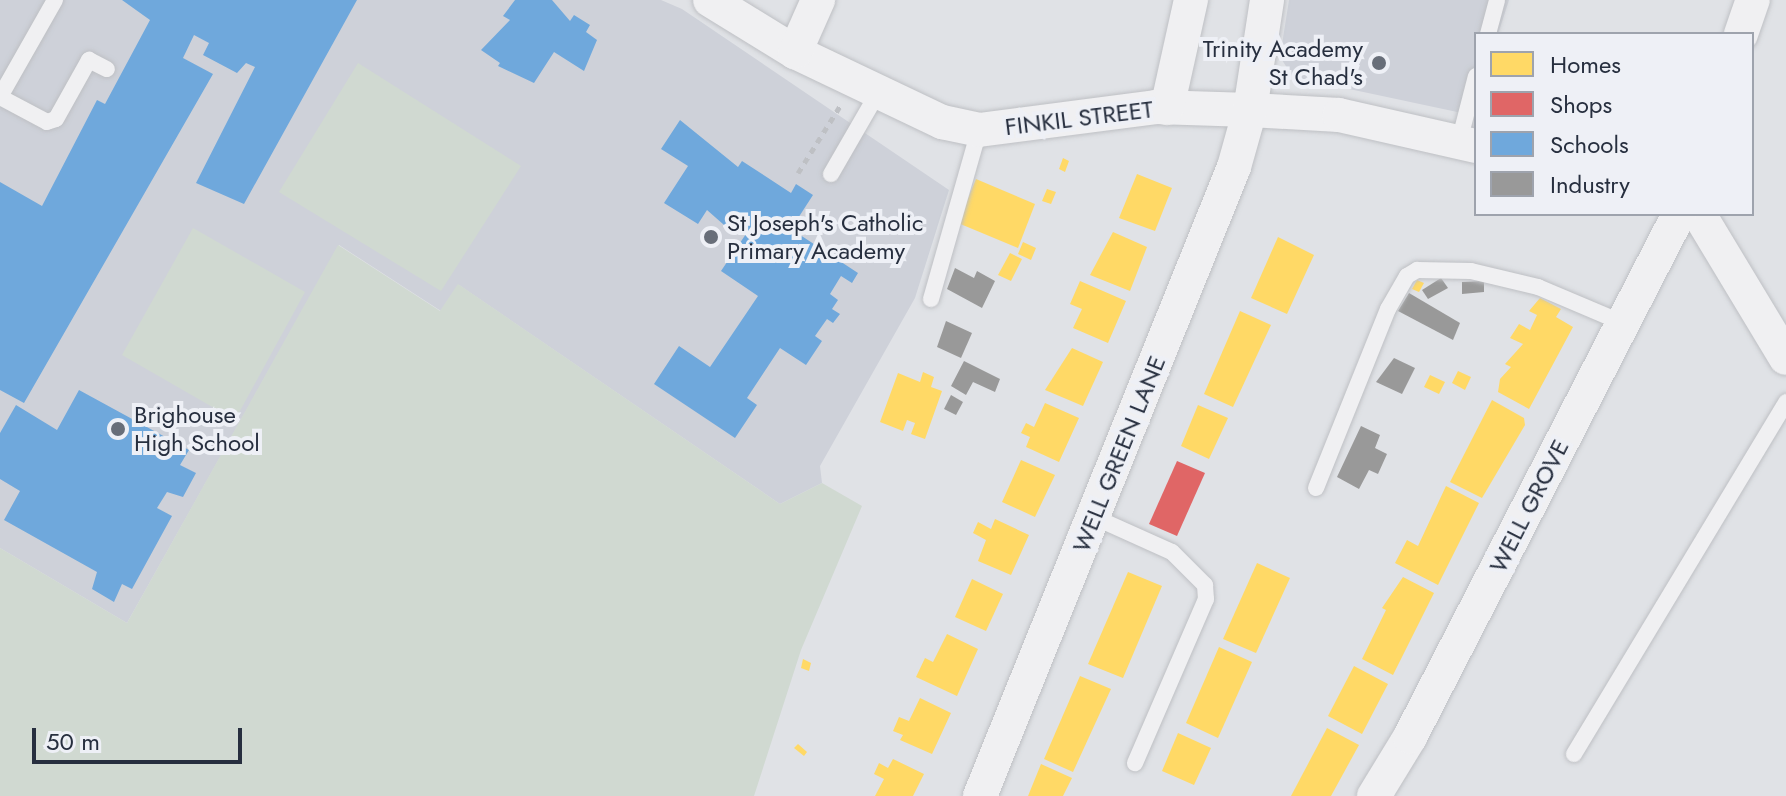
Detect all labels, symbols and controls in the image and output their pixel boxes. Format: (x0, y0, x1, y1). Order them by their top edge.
legend (1474, 32, 1754, 216)
place label: Trinity Academy St Chad's (1203, 35, 1363, 91)
text: Homes (1550, 47, 1621, 82)
marker: Trinity Academy St Chad's (1370, 54, 1388, 72)
text: Shops (1550, 87, 1612, 122)
street label: FINKIL STREET (1003, 95, 1155, 141)
text: Schools (1550, 127, 1629, 162)
text: Industry (1550, 167, 1630, 202)
place label: St Joseph's Catholic Primary Academy (727, 209, 924, 265)
marker: St Joseph's Catholic Primary Academy (702, 228, 720, 246)
street label: WELL GREEN LANE (1066, 352, 1172, 556)
place label: Brighouse High School (134, 401, 260, 457)
marker: Brighouse High School (109, 420, 127, 438)
street label: WELL GROVE (1483, 435, 1575, 577)
scale bar (36, 712, 246, 762)
text: 50 m (46, 724, 100, 759)

